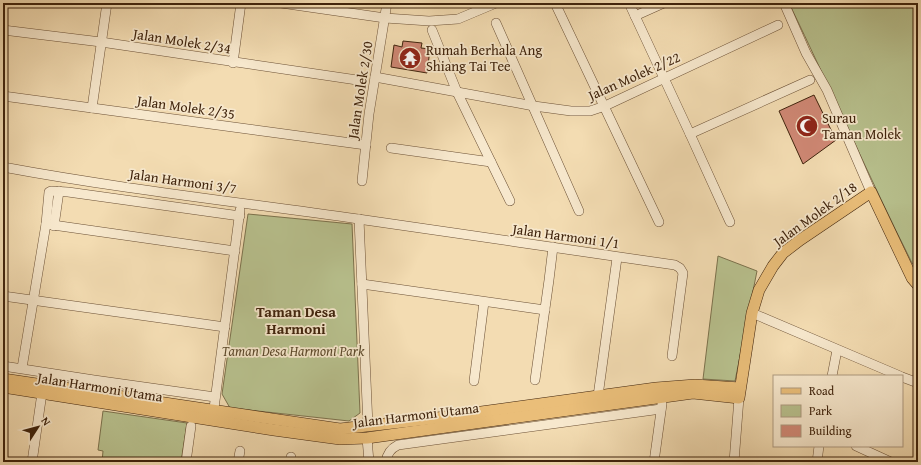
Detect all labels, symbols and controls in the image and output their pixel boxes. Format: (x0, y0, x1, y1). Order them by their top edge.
street label: Jalan Molek 2/34 (130, 23, 233, 59)
street label: Jalan Molek 2/30 (342, 39, 378, 142)
place label: Rumah Berhala Ang Shiang Tai Tee (426, 40, 542, 76)
temple icon: Rumah Berhala Ang Shiang Tai Tee (397, 45, 423, 71)
street label: Jalan Molek 2/22 (583, 47, 683, 106)
street label: Jalan Molek 2/35 (134, 90, 236, 124)
place label: Surau Taman Molek (822, 108, 902, 144)
mosque icon: Surau Taman Molek (794, 113, 820, 139)
street label: Jalan Harmoni 3/7 (126, 163, 238, 198)
street label: Jalan Molek 2/18 (768, 177, 861, 252)
street label: Jalan Harmoni 1/1 (509, 218, 621, 253)
district label: Taman Desa Harmoni (256, 301, 336, 339)
park label: Taman Desa Harmoni Park (222, 341, 365, 361)
street label: Jalan Harmoni Utama (34, 367, 164, 407)
legend (773, 375, 903, 447)
text: Road (809, 382, 835, 399)
street label: Jalan Harmoni Utama (350, 397, 480, 433)
text: Park (809, 402, 833, 419)
north arrow (18, 407, 58, 447)
text: N (37, 413, 55, 429)
text: Building (809, 422, 852, 439)

